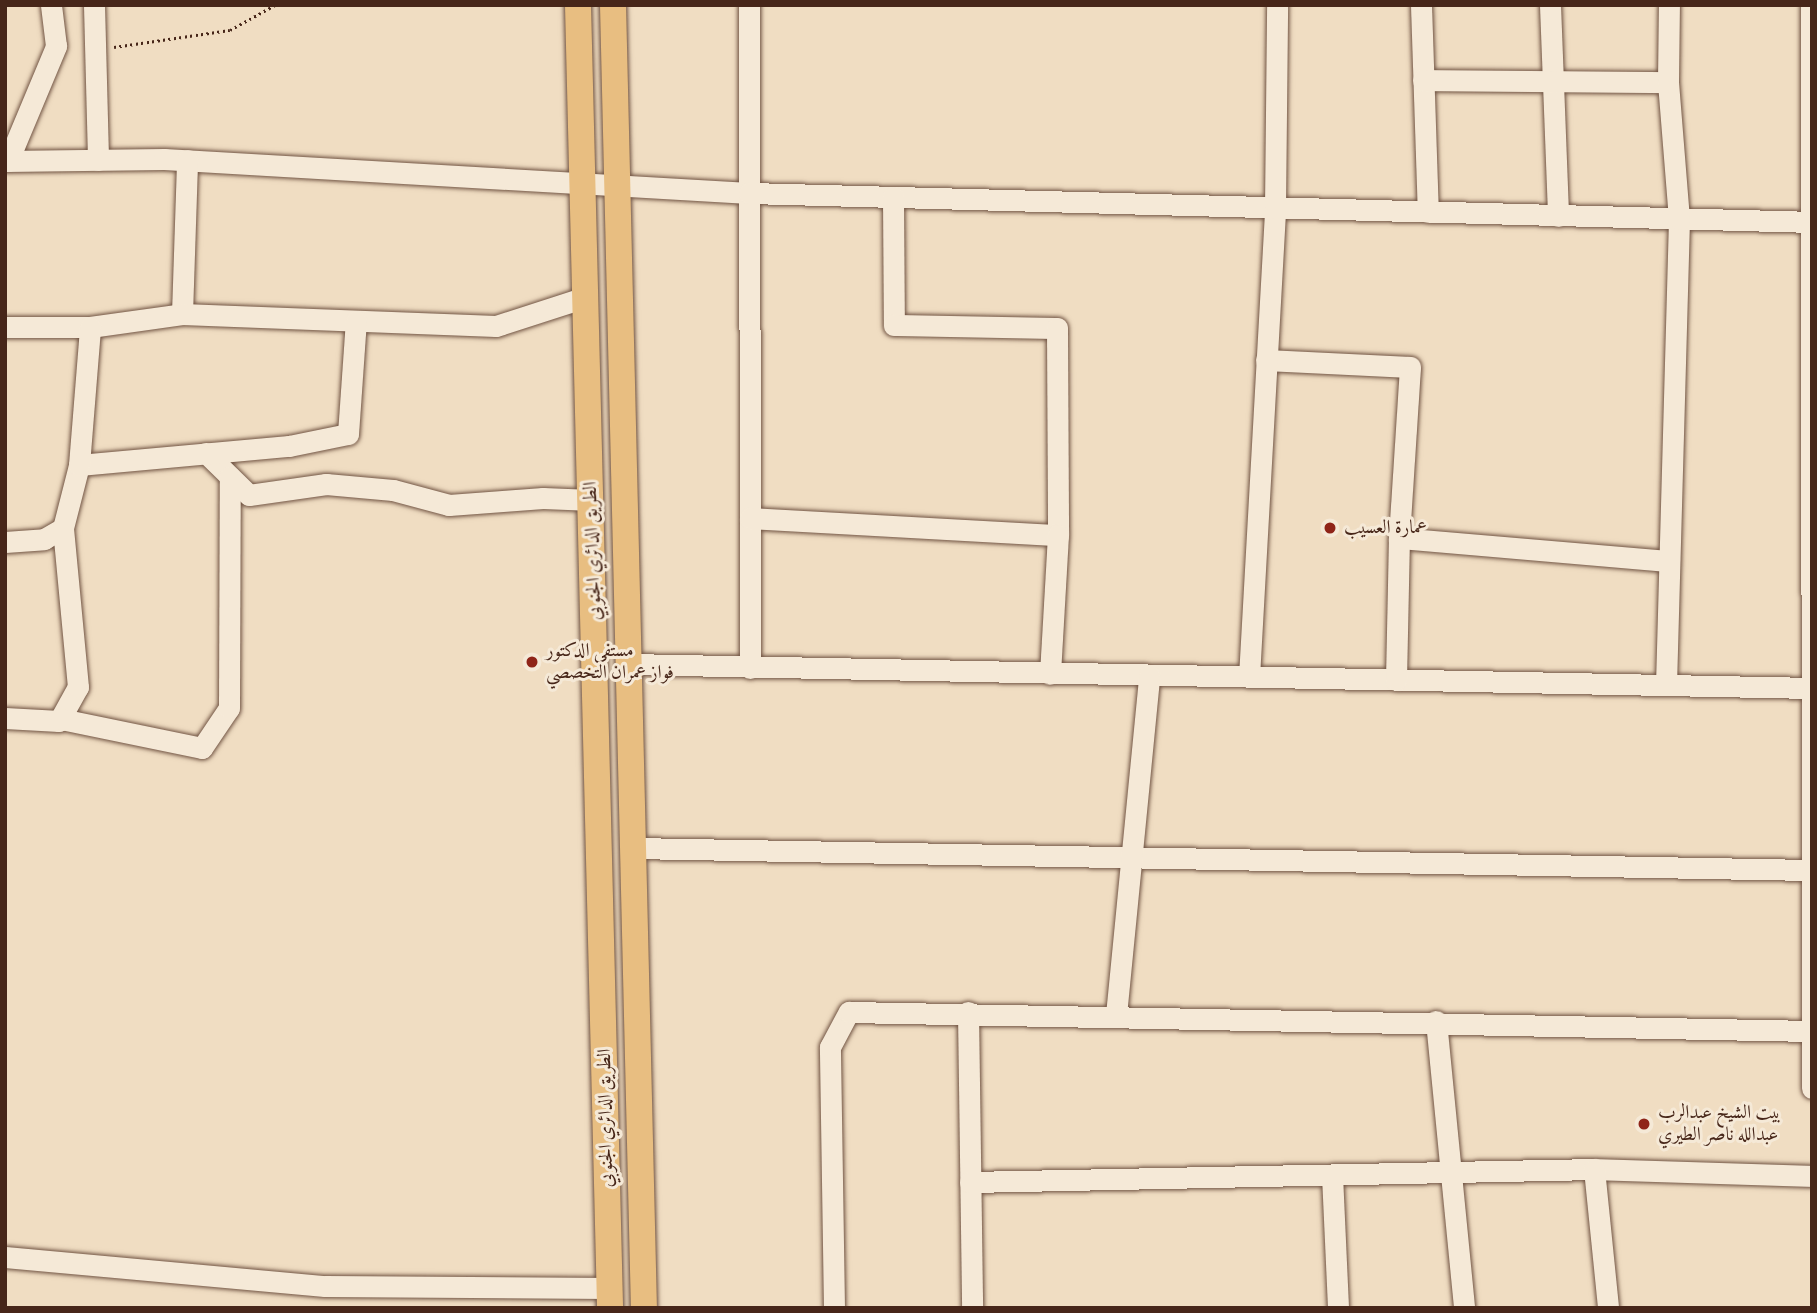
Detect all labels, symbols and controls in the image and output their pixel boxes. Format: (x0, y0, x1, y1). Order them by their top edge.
street label: الطريق الدائري الجنوبي (579, 481, 607, 621)
place label: عمارة العسيب (1344, 517, 1427, 539)
marker: عمارة العسيب (1322, 520, 1338, 536)
place label: مستفى الدكتور فواز عمران التخصصي (546, 640, 674, 684)
marker: مستفى الدكتور فواز عمران التخصصي (524, 654, 540, 670)
street label: الطريق الدائري الجنوبي (593, 1048, 619, 1188)
place label: بيت الشيخ عبدالرب عبدالله ناصر الطيري (1658, 1102, 1781, 1146)
marker: بيت الشيخ عبدالرب عبدالله ناصر الطيري (1636, 1116, 1652, 1132)

